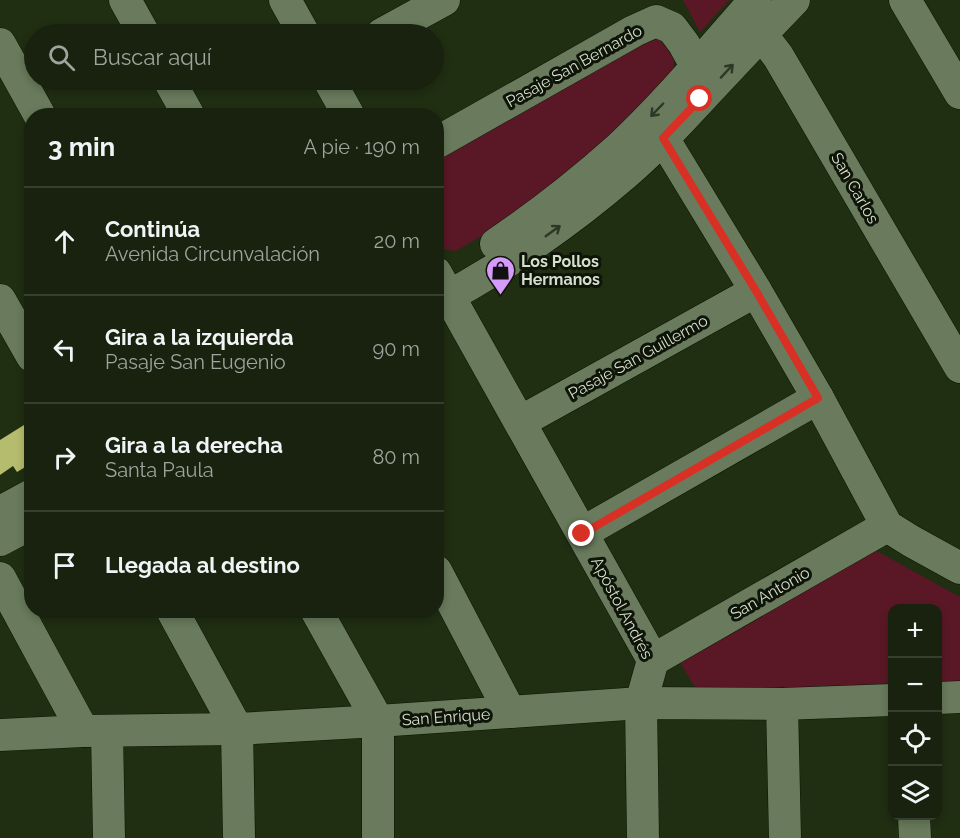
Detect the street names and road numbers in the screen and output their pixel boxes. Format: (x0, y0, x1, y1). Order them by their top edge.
street label: Pasaje San Bernardo (503, 21, 645, 111)
street label: San Carlos (827, 149, 883, 227)
street label: Pasaje San Guillermo (565, 311, 711, 403)
street label: Apóstol Andrés (587, 554, 657, 662)
street label: San Antonio (727, 563, 813, 623)
street label: San Enrique (401, 704, 491, 730)

